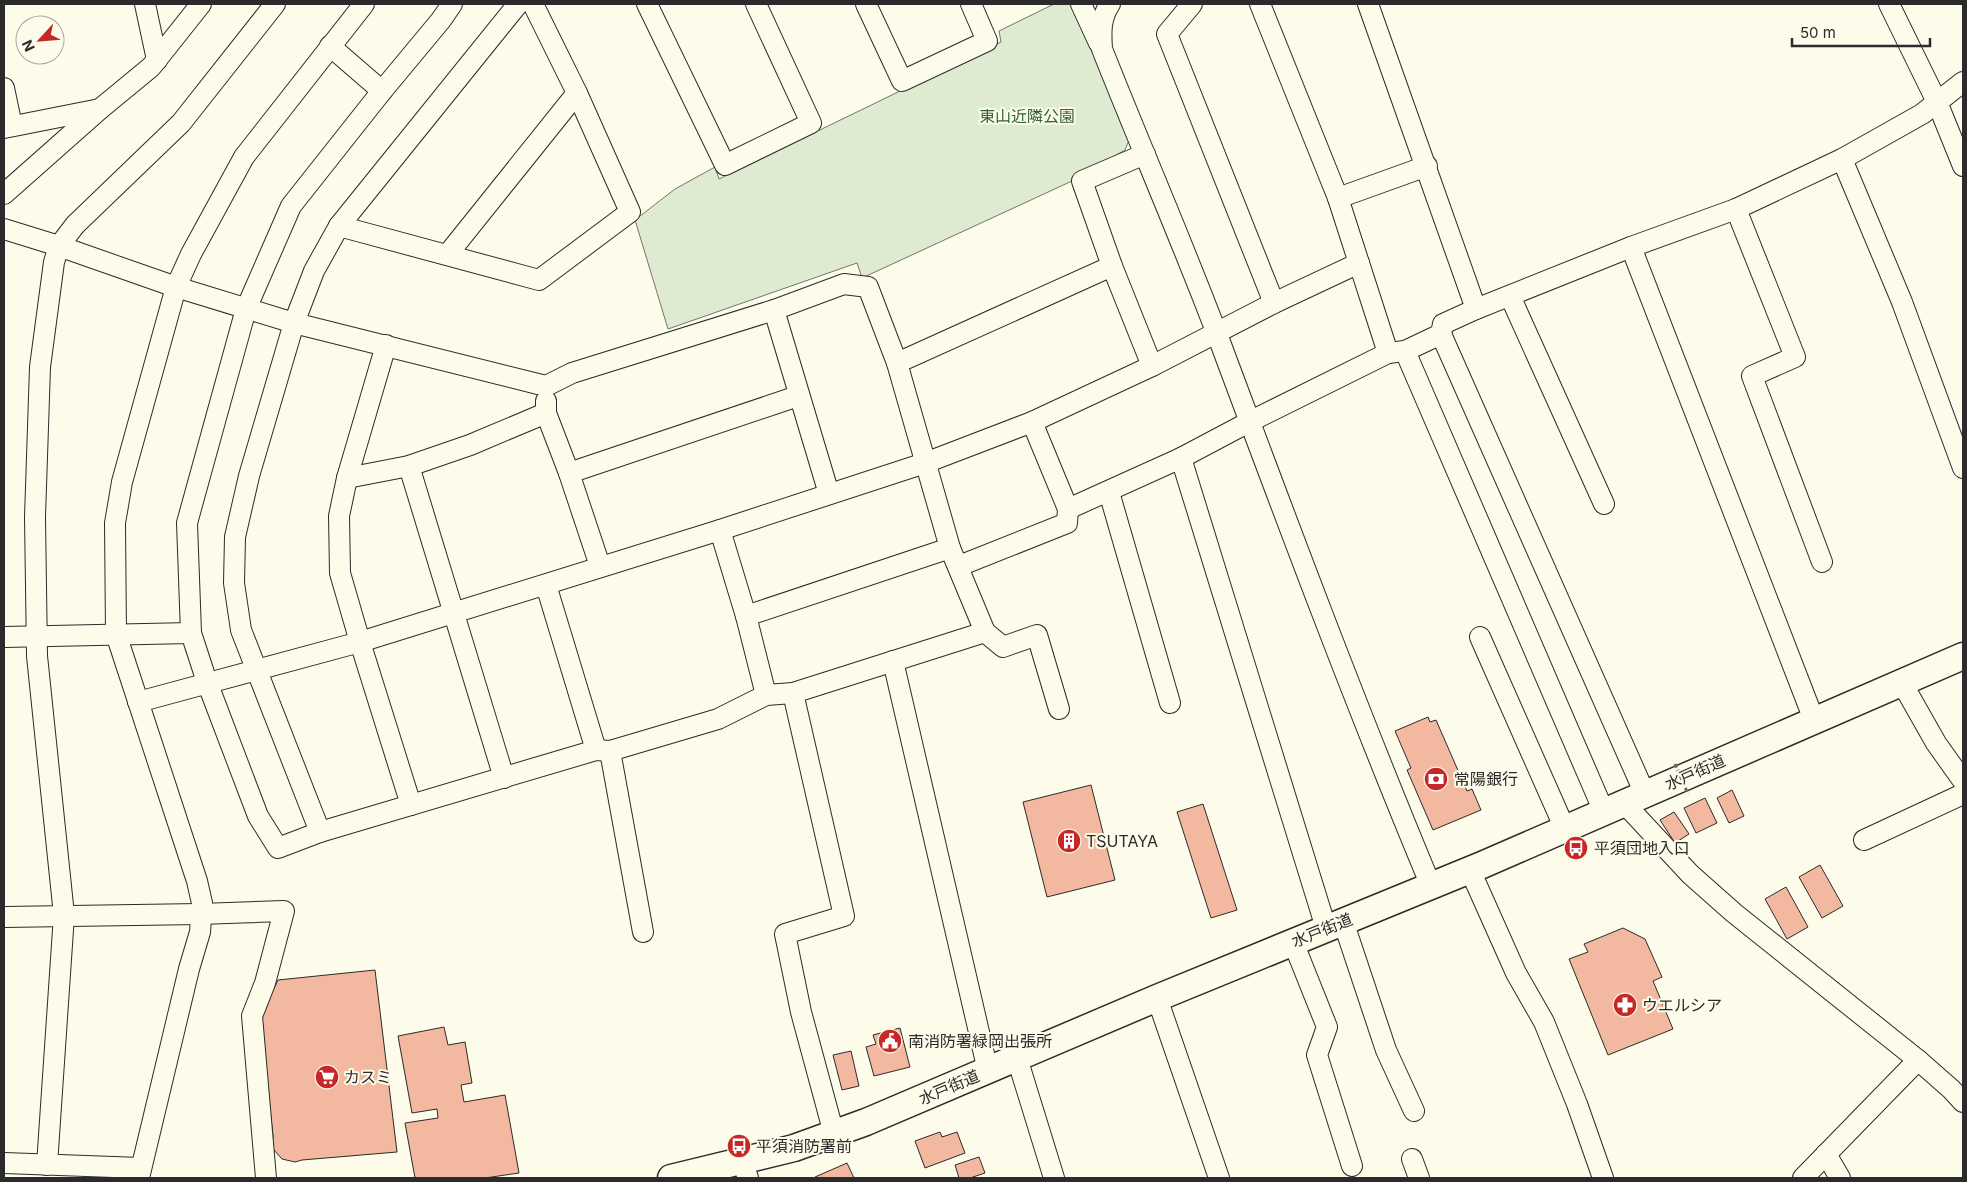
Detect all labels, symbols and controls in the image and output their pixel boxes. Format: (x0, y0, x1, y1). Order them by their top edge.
north arrow (15, 15, 65, 65)
scale bar (1792, 15, 1930, 47)
text: 50 m (1800, 23, 1836, 42)
text: N (18, 37, 38, 54)
park label: 東山近隣公園 (979, 106, 1075, 126)
street label: 水戸街道 (1662, 750, 1728, 794)
bank icon: 常陽銀行 (1423, 766, 1449, 792)
place label: 常陽銀行 (1454, 769, 1518, 789)
building icon: TSUTAYA (1056, 828, 1082, 854)
place label: TSUTAYA (1086, 831, 1158, 851)
bus stop icon: 平須団地入口 (1563, 835, 1589, 861)
place label: 平須団地入口 (1594, 838, 1690, 858)
street label: 水戸街道 (1289, 909, 1355, 951)
pharmacy icon: ウエルシア (1612, 992, 1638, 1018)
place label: ウエルシア (1642, 995, 1722, 1015)
public building icon: 南消防署緑岡出張所 (877, 1028, 903, 1054)
place label: 南消防署緑岡出張所 (908, 1031, 1052, 1051)
supermarket icon: カスミ (314, 1064, 340, 1090)
street label: 水戸街道 (916, 1065, 982, 1109)
place label: カスミ (344, 1067, 392, 1087)
bus stop icon: 平須消防署前 (726, 1133, 752, 1159)
place label: 平須消防署前 (756, 1136, 852, 1156)

